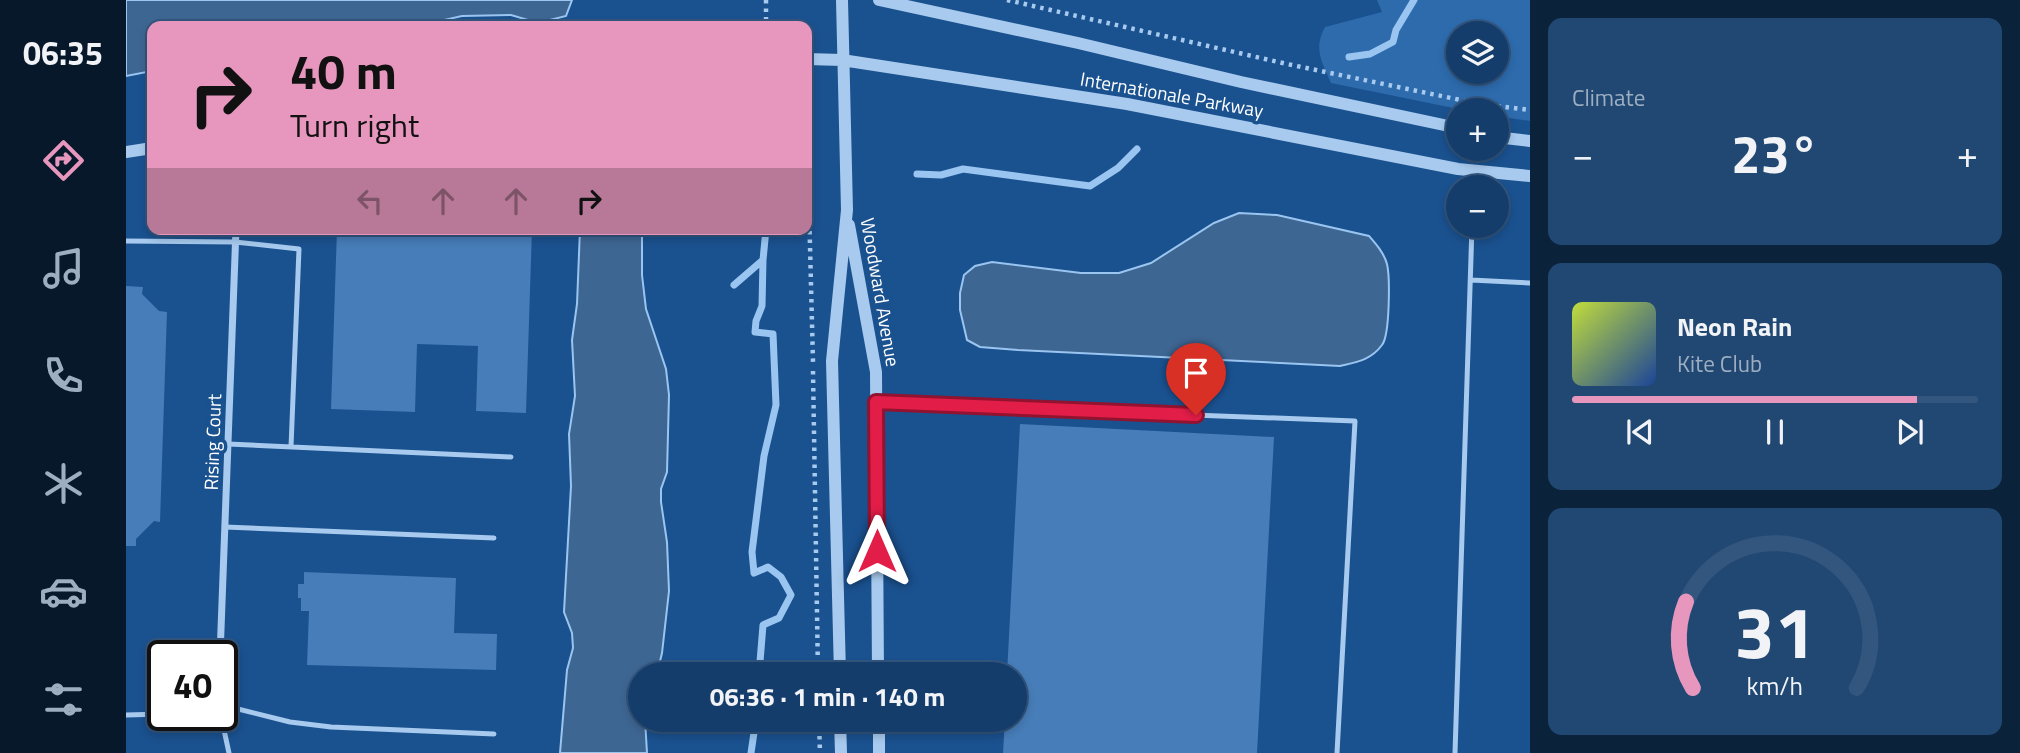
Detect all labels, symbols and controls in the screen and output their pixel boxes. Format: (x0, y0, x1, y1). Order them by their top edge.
map controls (1446, 21, 1509, 238)
button: layers (1446, 21, 1509, 84)
text: 06:35 (23, 29, 103, 77)
text: 40 m (290, 33, 397, 108)
icon: right (175, 49, 266, 140)
street label: Internationale Parkway (1078, 64, 1266, 124)
text: Climate (1572, 80, 1645, 115)
button: + (1446, 98, 1509, 161)
text: Turn right (290, 101, 419, 149)
text: 23° (1731, 114, 1819, 193)
text: − (1572, 125, 1593, 183)
text: + (1957, 125, 1978, 183)
icon: directions (39, 136, 88, 185)
button: − (1446, 175, 1509, 238)
icon: left (351, 182, 389, 220)
icon: ahead (424, 182, 462, 220)
icon: ahead (497, 182, 535, 220)
icon: right (570, 182, 608, 220)
street label: Woodward Avenue (854, 215, 908, 369)
icon: music (39, 244, 88, 293)
text: Neon Rain (1677, 307, 1792, 346)
pin (1166, 343, 1226, 415)
text: Kite Club (1677, 346, 1762, 381)
icon: phone (39, 351, 88, 400)
icon: arrive (1177, 354, 1215, 392)
street label: Rising Court (196, 393, 228, 491)
icon: previous (1621, 413, 1659, 451)
icon: pause (1756, 413, 1794, 451)
icon: next (1891, 413, 1929, 451)
icon: climate (39, 459, 88, 508)
position arrow (840, 514, 914, 588)
icon: car (39, 567, 88, 616)
text: 31 (1734, 576, 1816, 686)
speed limit sign: 40 (147, 640, 238, 731)
text: km/h (1747, 666, 1803, 704)
icon: filters (39, 675, 88, 724)
text: 06:36 · 1 min · 140 m (710, 677, 945, 716)

